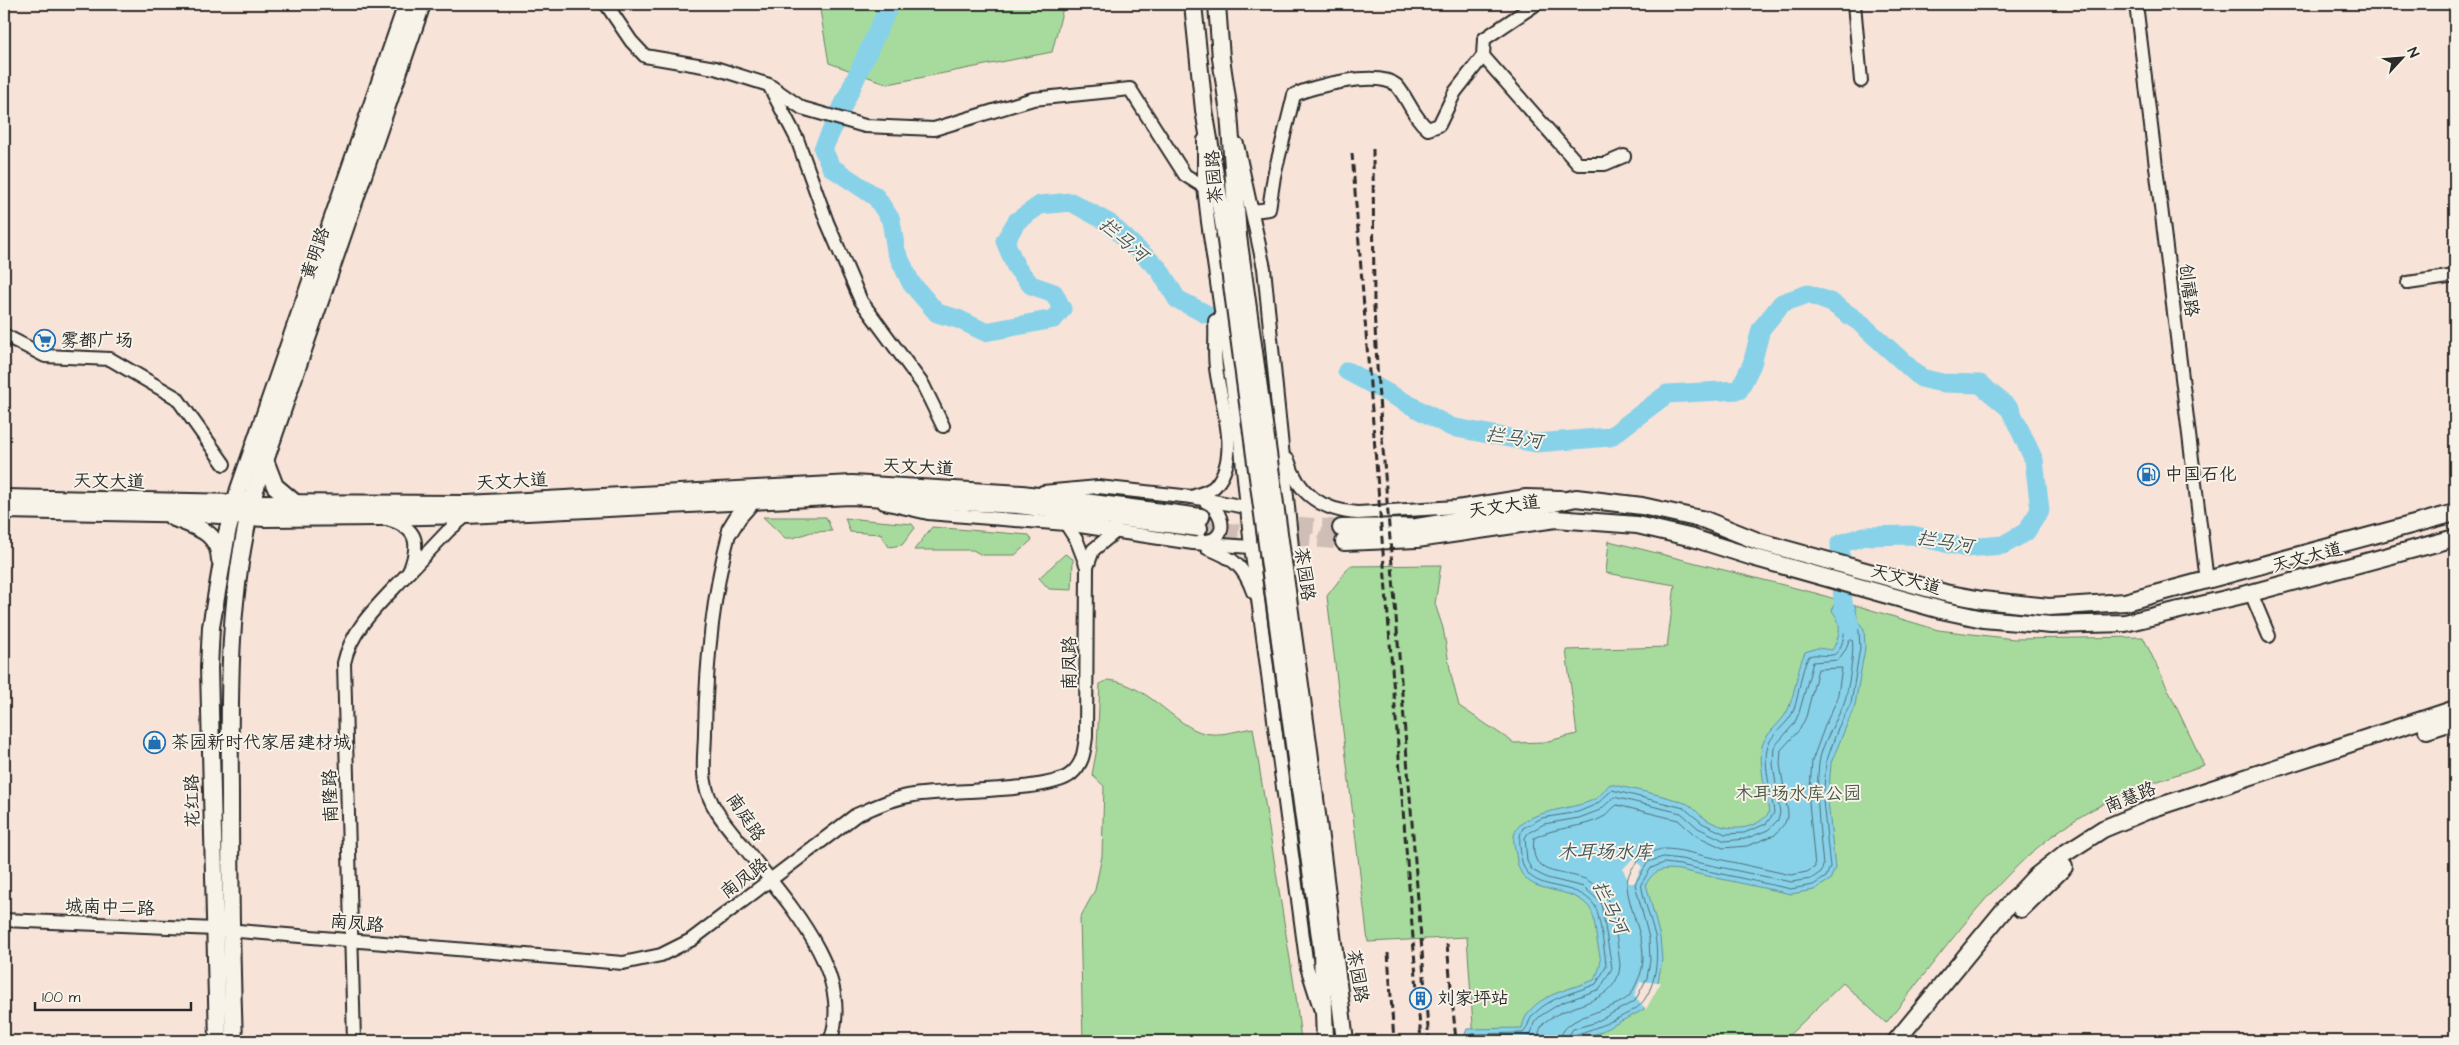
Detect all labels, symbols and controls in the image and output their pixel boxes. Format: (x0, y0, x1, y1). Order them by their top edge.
north arrow (2376, 32, 2426, 82)
text: N (2402, 44, 2424, 61)
street label: 茶园路 (1200, 149, 1229, 205)
water label: 拦马河 (1093, 211, 1156, 271)
street label: 黄明路 (295, 224, 336, 283)
street label: 创禧路 (2173, 262, 2204, 318)
supermarket icon: 雾都广场 (33, 328, 57, 352)
place label: 雾都广场 (61, 328, 133, 353)
water label: 拦马河 (1484, 421, 1547, 456)
street label: 天文大道 (881, 453, 955, 482)
fuel station icon: 中国石化 (2137, 462, 2161, 486)
place label: 中国石化 (2165, 462, 2237, 487)
street label: 天文大道 (475, 467, 549, 496)
street label: 天文大道 (73, 468, 145, 495)
street label: 天文大道 (1467, 489, 1541, 524)
water label: 拦马河 (1914, 525, 1978, 561)
street label: 天文大道 (2269, 536, 2345, 579)
street label: 茶园路 (1288, 546, 1321, 603)
street label: 天文大道 (1868, 558, 1944, 601)
street label: 南凤路 (1057, 636, 1082, 690)
shop icon: 茶园新时代家居建材城 (143, 730, 167, 754)
place label: 茶园新时代家居建材城 (171, 730, 351, 755)
street label: 南隆路 (317, 769, 344, 823)
street label: 花红路 (180, 774, 205, 828)
street label: 南慧路 (2100, 776, 2160, 819)
park label: 木耳场水库公园 (1735, 781, 1861, 806)
street label: 南庭路 (720, 788, 771, 847)
water label: 木耳场水库 (1557, 839, 1654, 866)
street label: 南凤路 (715, 852, 773, 905)
water label: 拦马河 (1585, 876, 1636, 942)
street label: 城南中二路 (65, 893, 155, 922)
street label: 南凤路 (329, 909, 385, 938)
street label: 茶园路 (1341, 947, 1374, 1005)
scale bar (35, 980, 191, 1012)
building icon: 刘家坪站 (1409, 986, 1433, 1010)
place label: 刘家坪站 (1437, 986, 1509, 1011)
text: 100 m (42, 987, 81, 1008)

